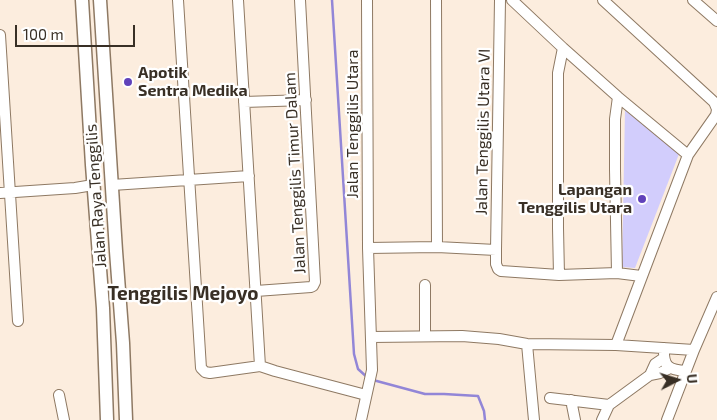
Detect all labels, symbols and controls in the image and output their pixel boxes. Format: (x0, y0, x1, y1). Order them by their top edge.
scale bar (18, 15, 138, 47)
text: 100 m (23, 25, 64, 43)
street label: Jalan Tenggilis Utara VI (472, 49, 494, 215)
street label: Jalan Tenggilis Utara (343, 50, 363, 198)
place label: Apotik Sentra Medika (138, 63, 248, 101)
street label: Jalan Tenggilis Timur Dalam (280, 72, 310, 274)
marker: Apotik Sentra Medika (122, 76, 134, 88)
street label: Jalan Raya Tenggilis (81, 123, 111, 269)
place label: Lapangan Tenggilis Utara (518, 180, 632, 218)
marker: Lapangan Tenggilis Utara (636, 193, 648, 205)
district label: Tenggilis Mejoyo (108, 283, 258, 305)
north arrow (652, 355, 702, 405)
text: U (684, 373, 701, 384)

